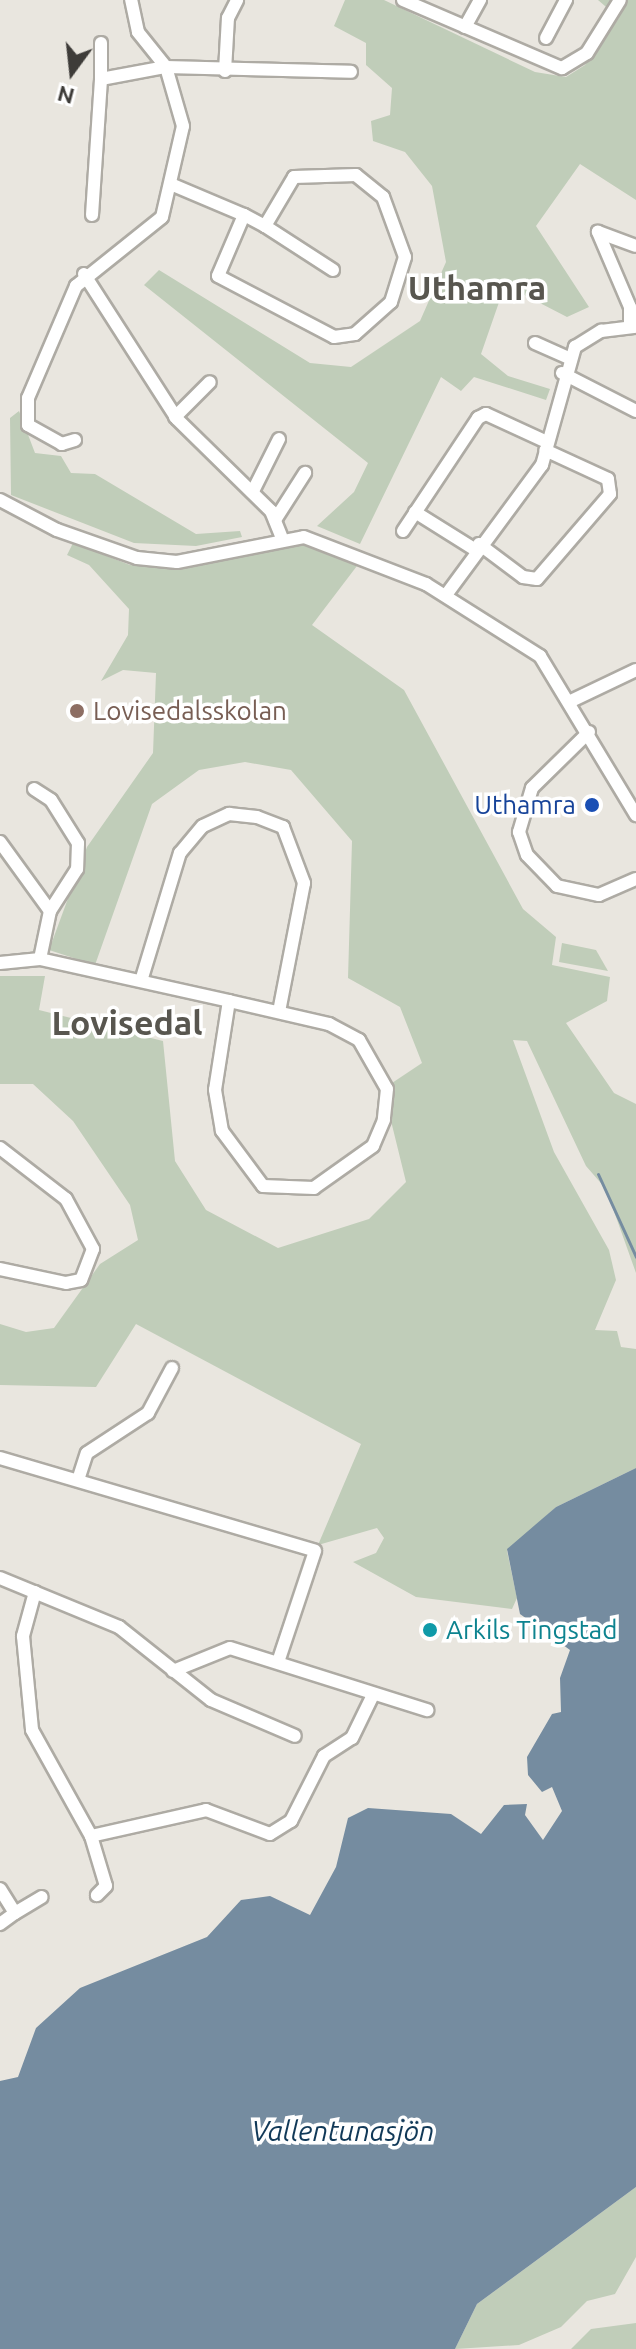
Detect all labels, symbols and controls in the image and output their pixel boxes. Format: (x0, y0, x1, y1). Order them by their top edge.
north arrow (32, 32, 112, 112)
text: N (55, 81, 77, 110)
district label: Uthamra (408, 268, 546, 308)
place label: Lovisedalsskolan (93, 695, 287, 727)
marker: Lovisedalsskolan (68, 702, 86, 720)
place label: Uthamra (474, 789, 576, 821)
marker: Uthamra (583, 796, 601, 814)
district label: Lovisedal (51, 1003, 203, 1043)
place label: Arkils Tingstad (446, 1614, 617, 1646)
marker: Arkils Tingstad (421, 1621, 439, 1639)
water label: Vallentunasjön (252, 2114, 434, 2148)

